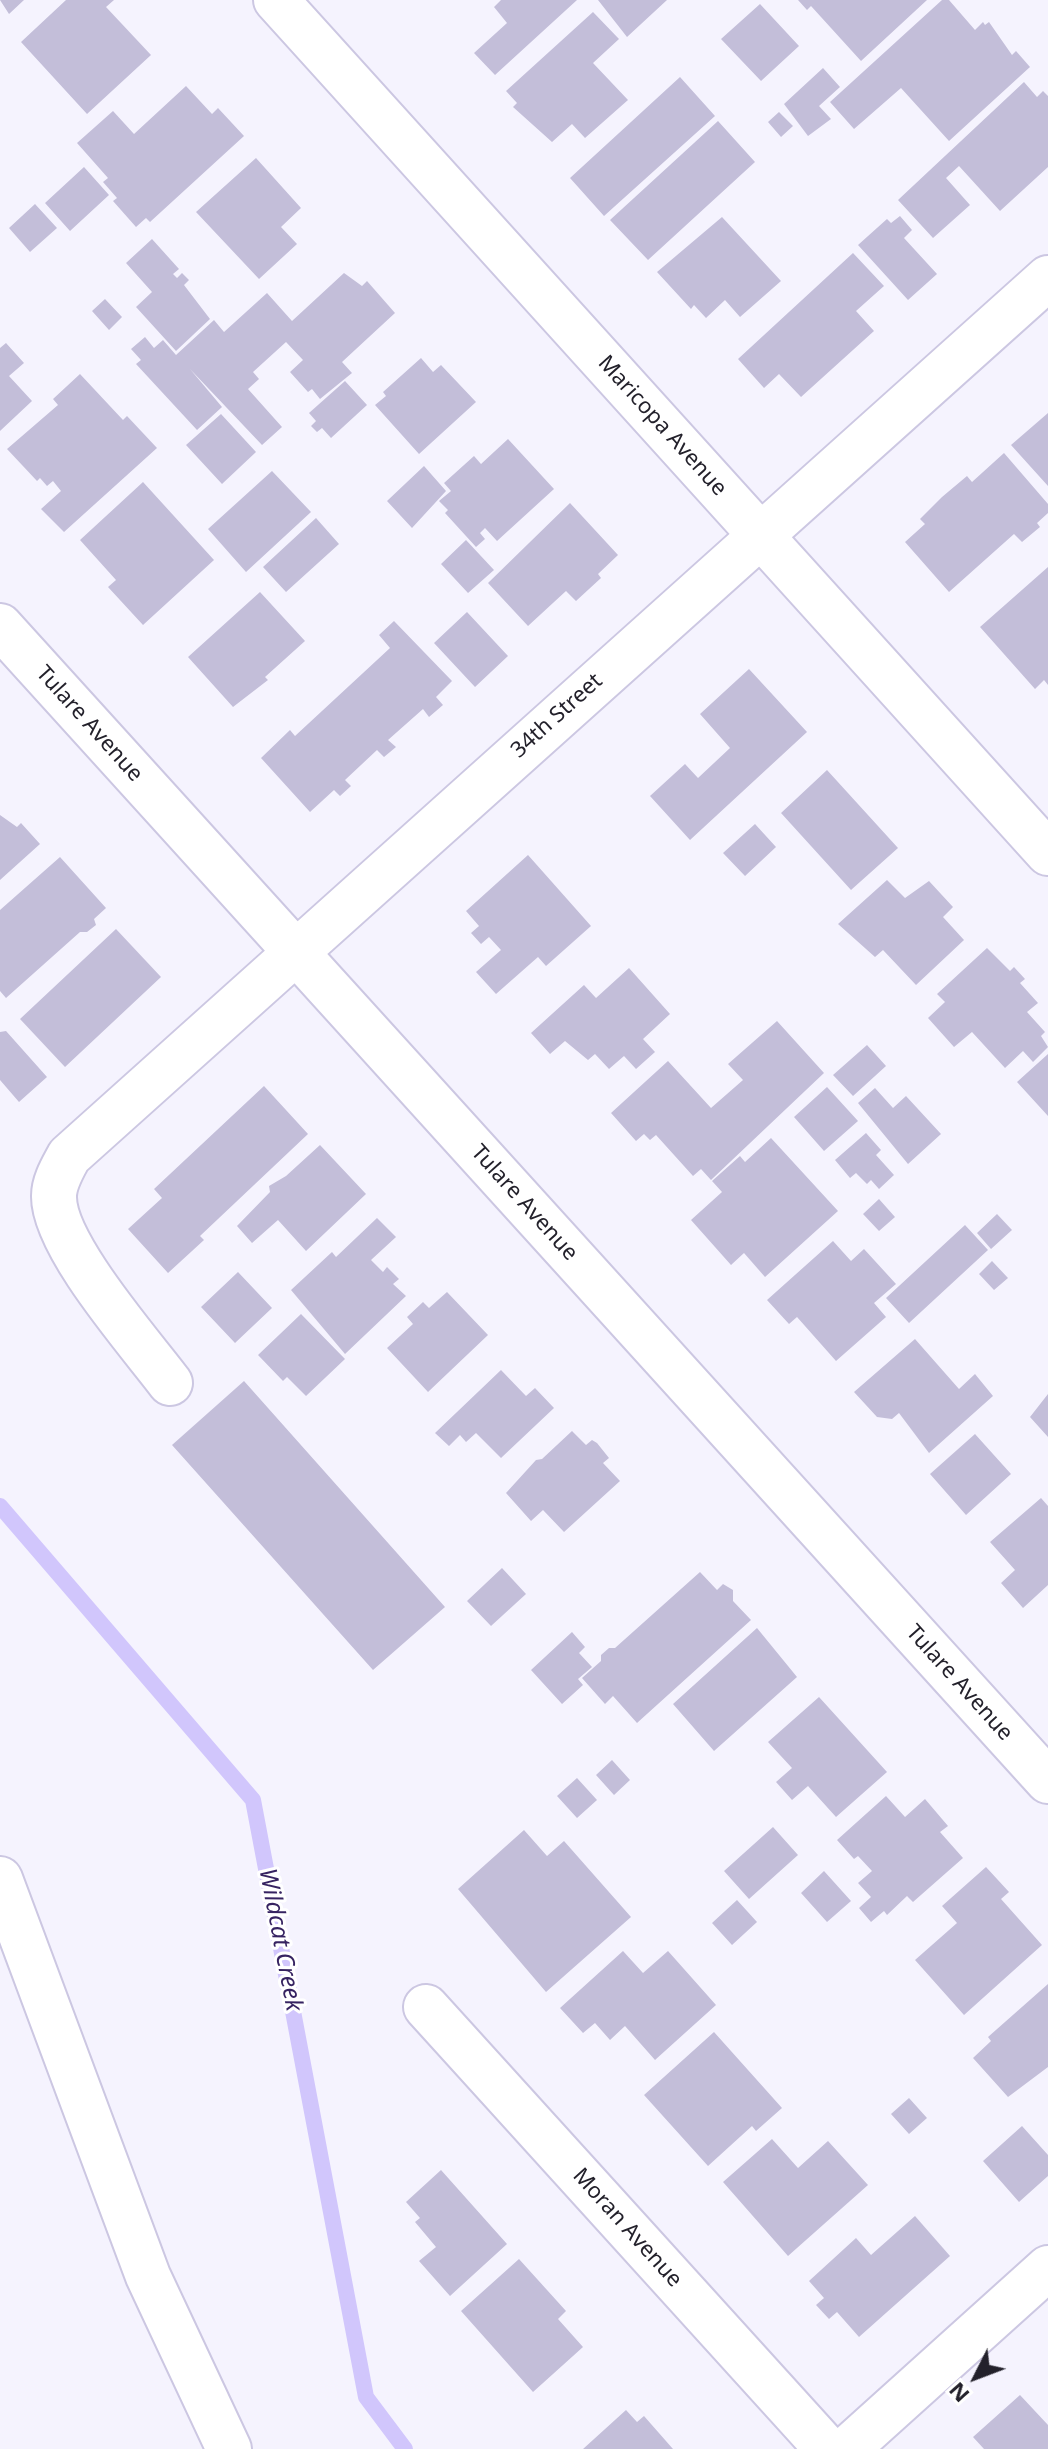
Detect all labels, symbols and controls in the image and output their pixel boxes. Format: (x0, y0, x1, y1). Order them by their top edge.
street label: Maricopa Avenue (592, 350, 732, 502)
street label: Tulare Avenue (30, 661, 148, 787)
street label: 34th Street (506, 668, 608, 764)
street label: Tulare Avenue (465, 1140, 583, 1266)
street label: Tulare Avenue (900, 1620, 1018, 1746)
water label: Wildcat Creek (252, 1866, 308, 2014)
street label: Moran Avenue (567, 2163, 687, 2293)
north arrow (936, 2337, 1016, 2417)
text: N (941, 2376, 975, 2410)

